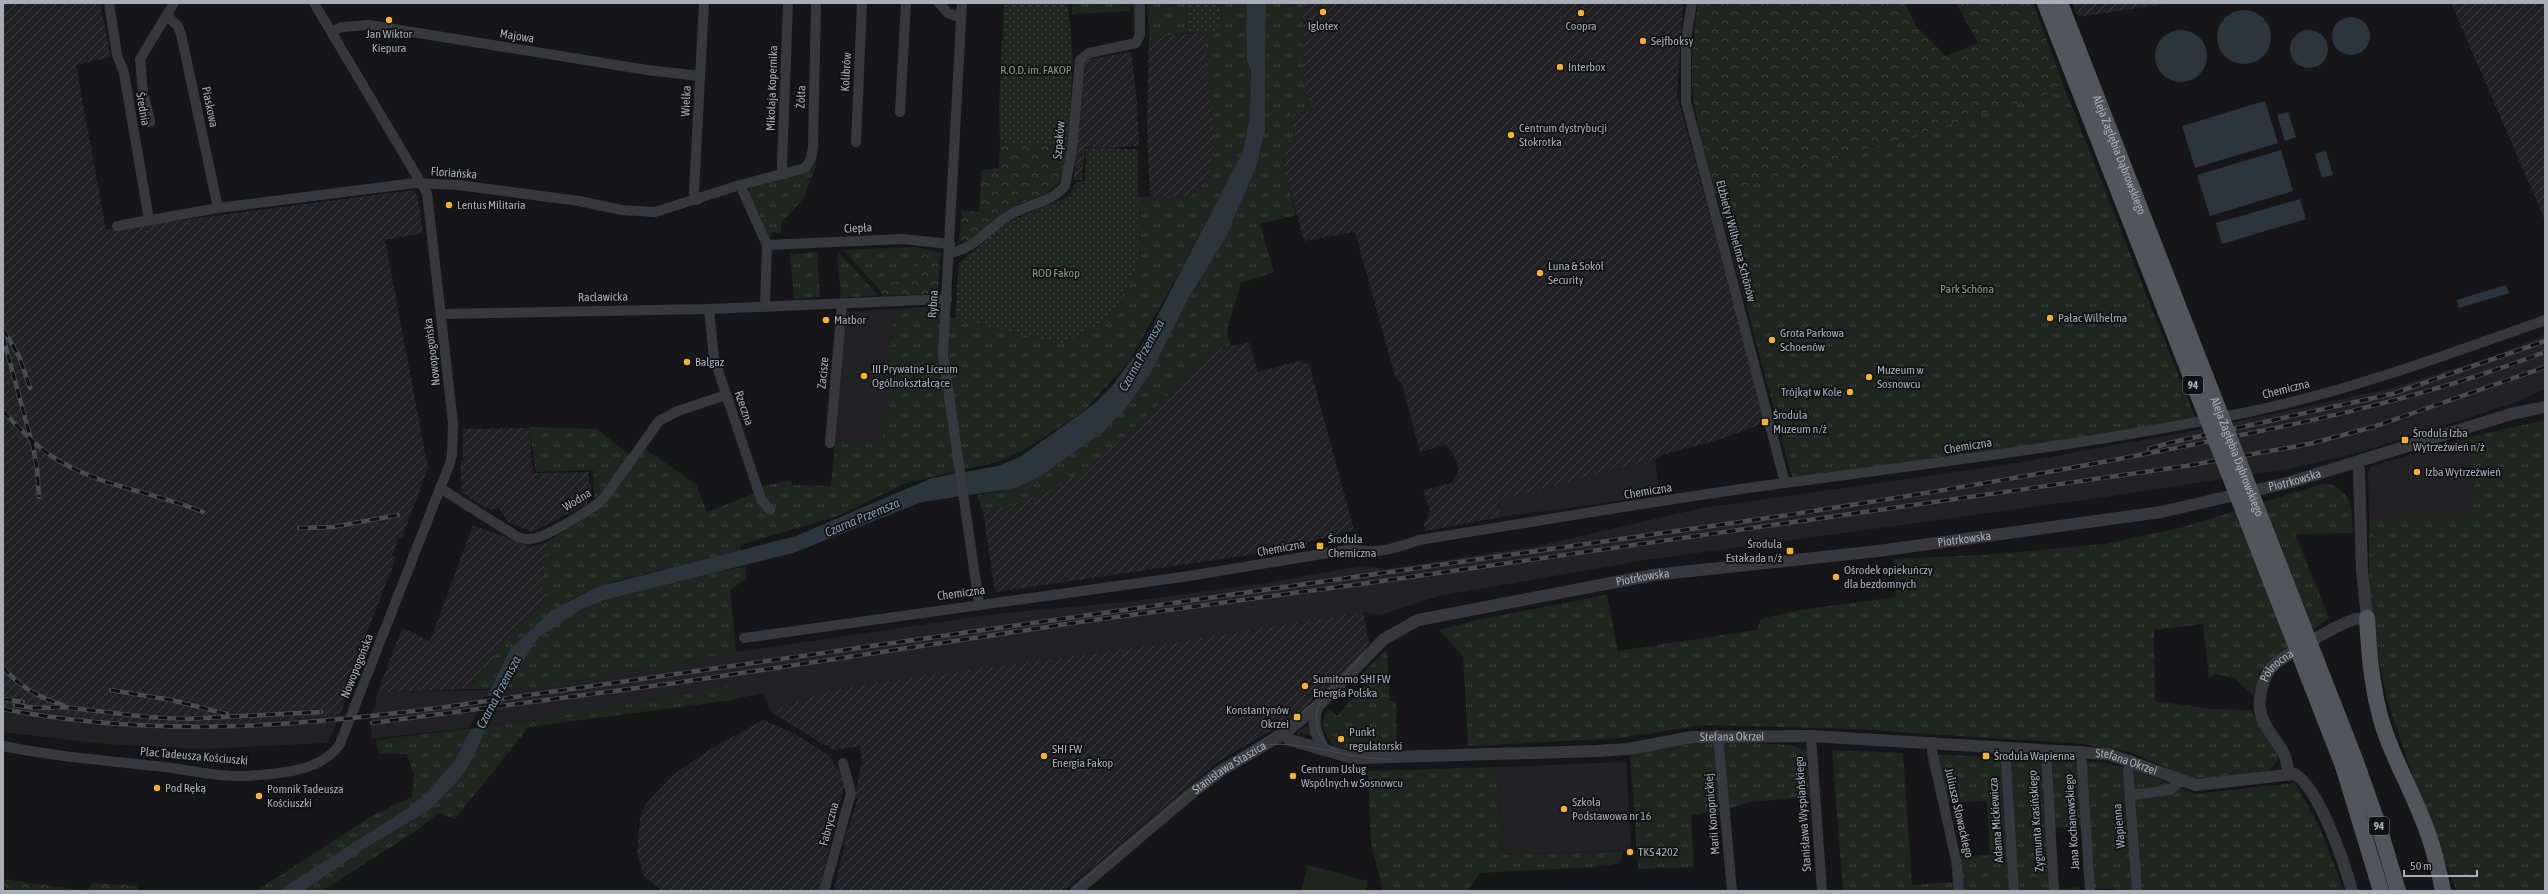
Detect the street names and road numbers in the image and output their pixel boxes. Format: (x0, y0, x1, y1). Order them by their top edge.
street label: Majowa (499, 26, 535, 46)
street label: Mikołaja Kopernika (764, 45, 780, 131)
street label: Kolibrów (838, 52, 854, 92)
street label: Piaskowa (199, 85, 221, 129)
street label: Wielka (678, 85, 694, 117)
street label: Żółta (794, 85, 808, 109)
street label: Średnia (133, 91, 153, 127)
street label: Aleja Zagłębia Dąbrowskiego (2090, 93, 2149, 217)
street label: Szpaków (1050, 120, 1068, 160)
street label: Floriańska (430, 164, 478, 182)
street label: Elżbiety i Wilhelma Schönów (1713, 179, 1759, 303)
street label: Ciepła (844, 220, 872, 236)
street label: Racławicka (578, 290, 628, 304)
street label: Rybna (925, 290, 941, 318)
street label: Nowopogońska (421, 317, 443, 387)
street label: Zacisze (815, 356, 831, 390)
road number: 94 (2183, 376, 2203, 394)
street label: Chemiczna (2261, 376, 2311, 402)
street label: Rzeczna (732, 389, 756, 427)
street label: Aleja Zagłębia Dąbrowskiego (2207, 395, 2267, 519)
street label: Chemiczna (1943, 435, 1993, 457)
street label: Piotrkowska (2267, 466, 2323, 494)
street label: Chemiczna (1623, 480, 1673, 502)
street label: Wodna (560, 486, 594, 514)
street label: Piotrkowska (1937, 528, 1992, 550)
street label: Chemiczna (1256, 537, 1306, 559)
street label: Piotrkowska (1615, 566, 1670, 589)
street label: Chemiczna (936, 583, 986, 603)
street label: Nowopogońska (338, 632, 376, 700)
street label: Północna (2257, 646, 2296, 684)
street label: Stefana Okrzei (1700, 729, 1764, 744)
street label: Stanisława Staszica (1189, 739, 1269, 797)
street label: Plac Tadeusza Kościuszki (139, 744, 249, 768)
street label: Stefana Okrzei (2095, 746, 2159, 778)
street label: Stanisława Wyspiańskiego (1792, 756, 1814, 872)
street label: Juliusza Słowackiego (1942, 767, 1976, 860)
street label: Zygmunta Krasińskiego (2025, 769, 2047, 872)
street label: Marii Konopnickiej (1701, 773, 1723, 855)
street label: Jana Kochanowskiego (2062, 773, 2082, 870)
street label: Adama Mickiewicza (1986, 777, 2006, 863)
street label: Fabryczna (816, 801, 842, 847)
street label: Wapienna (2110, 803, 2128, 849)
road number: 94 (2369, 817, 2389, 835)

